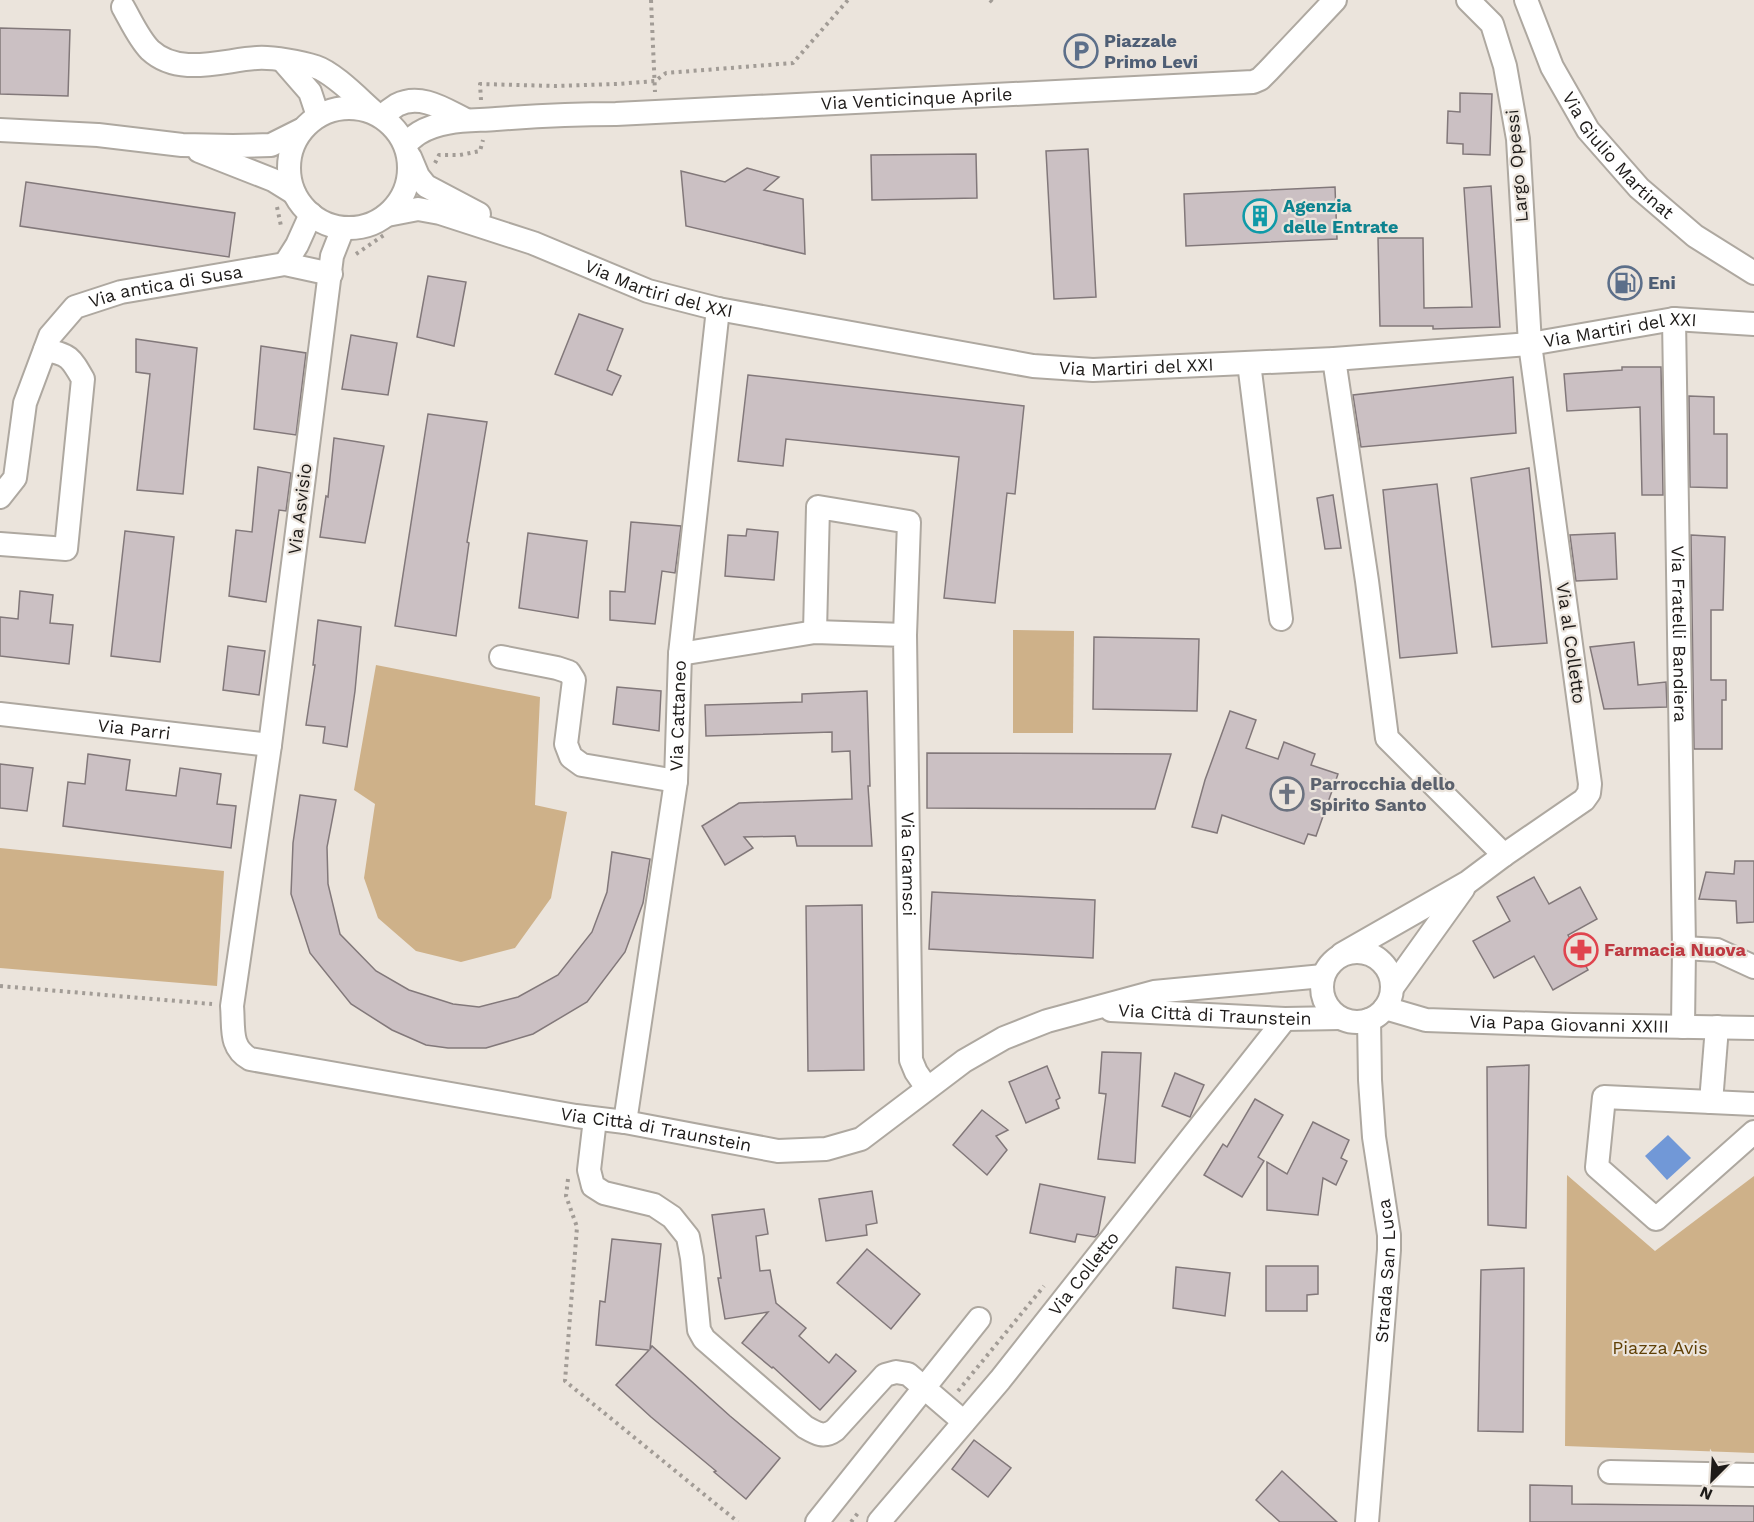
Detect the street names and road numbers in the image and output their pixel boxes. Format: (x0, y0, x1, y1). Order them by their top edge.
street label: Via Venticinque Aprile (820, 83, 1013, 114)
street label: Via Giulio Martinat (1558, 88, 1679, 223)
street label: Largo Opessi (1501, 109, 1532, 223)
street label: Via Martiri del XXI (582, 255, 735, 321)
street label: Via antica di Susa (86, 260, 244, 312)
street label: Via Martiri del XXI (1542, 308, 1697, 351)
street label: Via Martiri del XXI (1058, 354, 1214, 380)
street label: Via Asvisio (283, 462, 316, 556)
street label: Via Fratelli Bandiera (1668, 546, 1691, 722)
street label: Via al Colletto (1553, 581, 1590, 705)
street label: Via Cattaneo (665, 660, 690, 772)
street label: Via Parri (97, 714, 172, 744)
street label: Via Gramsci (898, 812, 920, 916)
street label: Via Città di Traunstein (1118, 999, 1312, 1029)
street label: Via Papa Giovanni XXIII (1469, 1010, 1669, 1037)
street label: Via Città di Traunstein (559, 1102, 753, 1156)
street label: Strada San Luca (1371, 1198, 1399, 1344)
street label: Via Colletto (1044, 1227, 1123, 1320)

